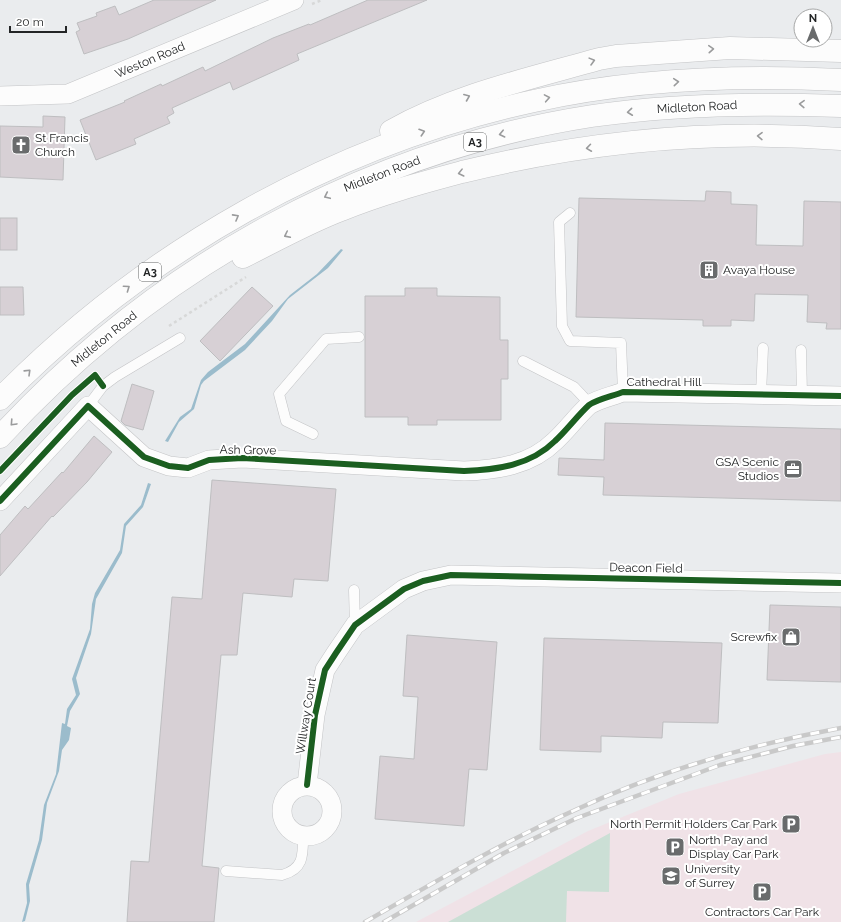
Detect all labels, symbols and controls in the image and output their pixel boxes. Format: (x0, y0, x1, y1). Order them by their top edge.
scale bar (10, 8, 66, 34)
north arrow (793, 8, 833, 48)
text: N (809, 12, 817, 25)
text: 20 m (16, 15, 44, 29)
street label: Weston Road (113, 39, 187, 81)
one-way arrow (708, 45, 714, 54)
one-way arrow (588, 57, 595, 66)
one-way arrow (673, 78, 679, 87)
one-way arrow (463, 94, 471, 102)
one-way arrow (544, 94, 550, 103)
street label: Midleton Road (656, 98, 738, 116)
one-way arrow (799, 100, 805, 109)
one-way arrow (627, 107, 633, 116)
one-way arrow (418, 128, 425, 137)
one-way arrow (499, 130, 506, 138)
place label: St Francis Church (35, 131, 89, 159)
one-way arrow (757, 132, 763, 140)
road number: A3 (464, 133, 486, 151)
church icon: St Francis Church (10, 134, 32, 156)
one-way arrow (586, 143, 592, 152)
street label: Midleton Road (342, 153, 422, 195)
one-way arrow (458, 168, 464, 176)
one-way arrow (324, 191, 332, 199)
one-way arrow (232, 214, 239, 221)
one-way arrow (283, 230, 291, 238)
building icon: Avaya House (698, 259, 720, 281)
road number: A3 (139, 263, 161, 281)
place label: Avaya House (723, 263, 795, 277)
one-way arrow (123, 285, 130, 293)
street label: Midleton Road (68, 308, 140, 370)
one-way arrow (23, 369, 31, 377)
street label: Cathedral Hill (627, 375, 702, 389)
one-way arrow (10, 418, 18, 426)
street label: Ash Grove (220, 443, 276, 457)
place label: GSA Scenic Studios (715, 455, 779, 483)
office icon: GSA Scenic Studios (782, 458, 804, 480)
street label: Deacon Field (609, 560, 683, 576)
shop icon: Screwfix (780, 626, 802, 648)
place label: Screwfix (730, 630, 777, 644)
street label: Willway Court (293, 677, 319, 755)
parking icon: North Permit Holders Car Park (780, 813, 802, 835)
place label: North Permit Holders Car Park (610, 817, 778, 831)
place label: North Pay and Display Car Park (689, 833, 779, 861)
parking icon: North Pay and Display Car Park (664, 836, 686, 858)
place label: University of Surrey (685, 862, 740, 890)
school or university icon: University of Surrey (660, 865, 682, 887)
parking icon: Contractors Car Park (751, 881, 773, 903)
place label: Contractors Car Park (705, 905, 820, 919)

